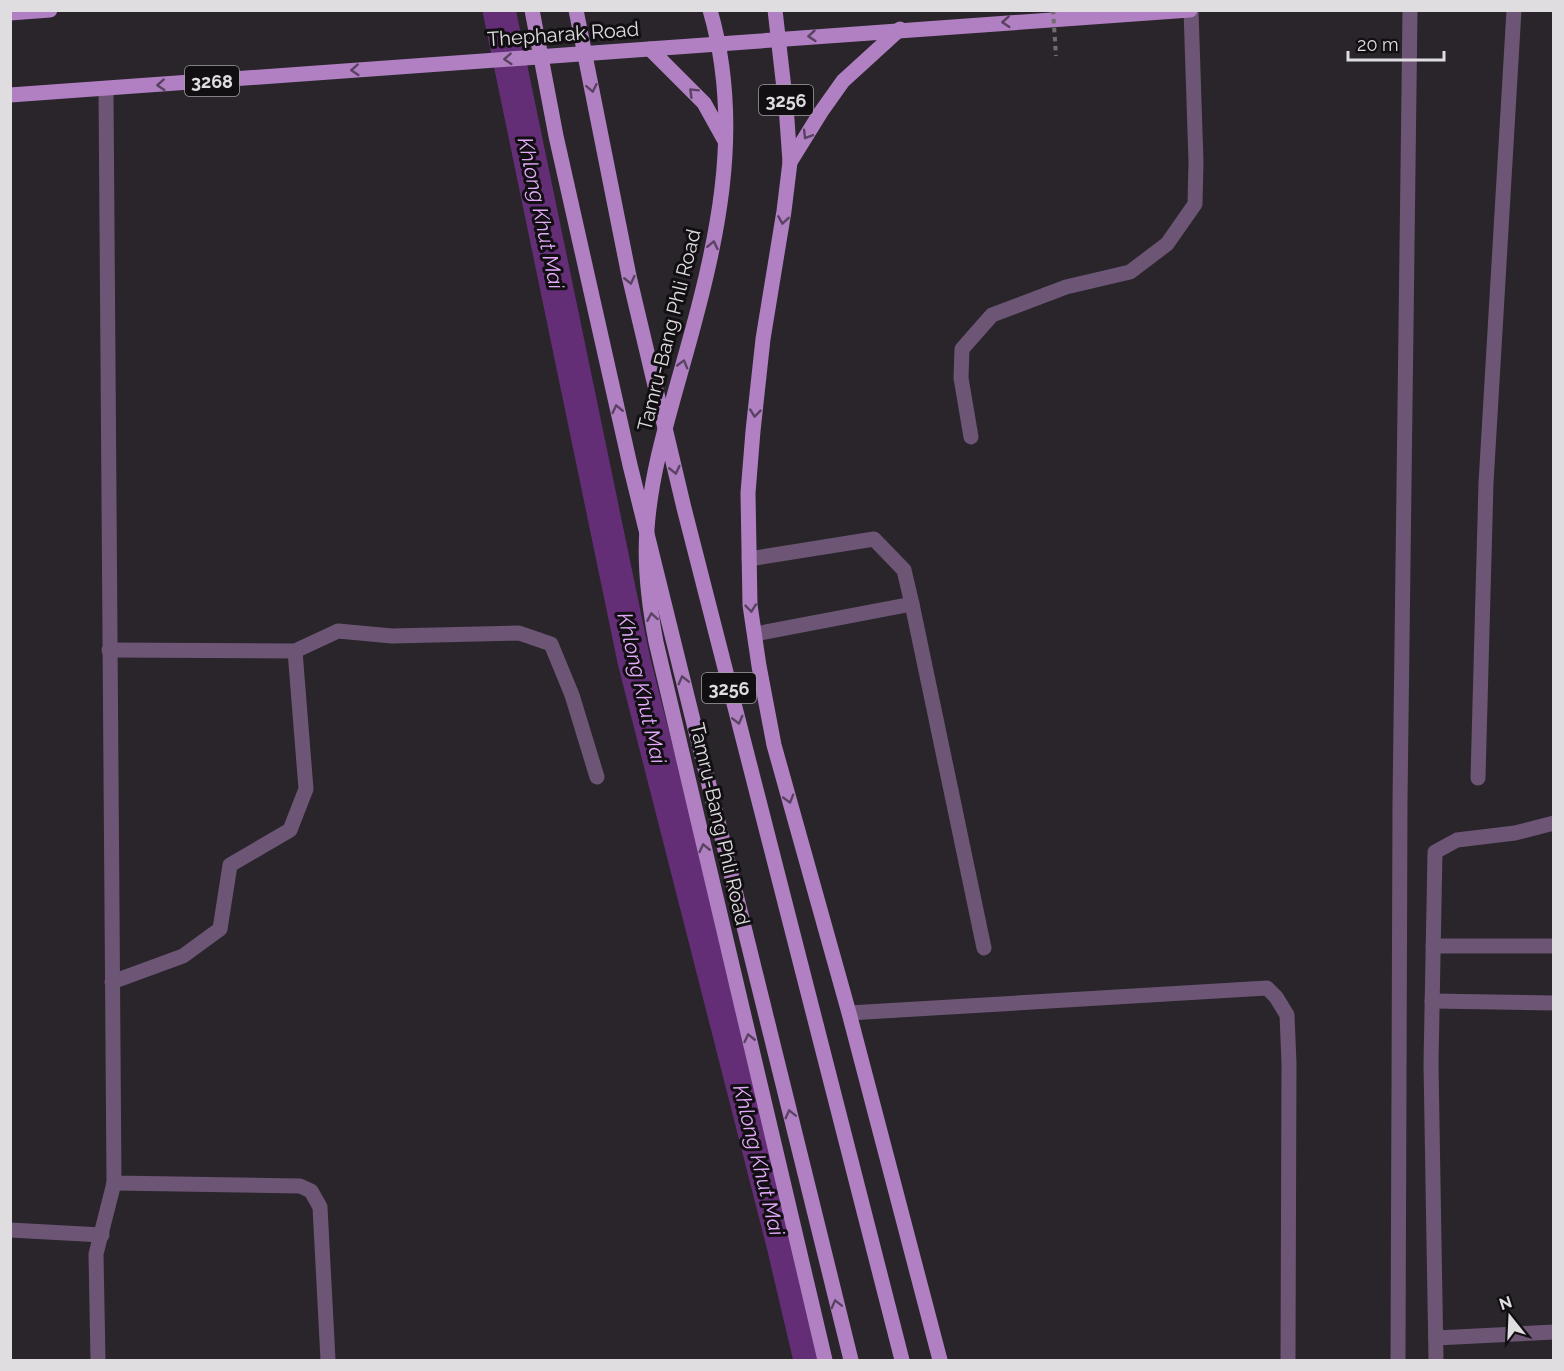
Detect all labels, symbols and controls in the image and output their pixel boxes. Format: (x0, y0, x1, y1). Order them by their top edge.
one-way arrow (1002, 15, 1011, 28)
street label: Thepharak Road (486, 17, 640, 51)
scale bar (1348, 24, 1444, 62)
one-way arrow (807, 29, 816, 42)
text: 20 m (1357, 34, 1399, 55)
one-way arrow (504, 53, 513, 66)
one-way arrow (351, 64, 360, 77)
road number: 3268 (185, 66, 239, 96)
one-way arrow (156, 78, 165, 91)
one-way arrow (585, 83, 598, 93)
road number: 3256 (759, 85, 813, 115)
one-way arrow (689, 88, 700, 99)
one-way arrow (802, 129, 814, 139)
water label: Khlong Khut Mai (513, 135, 569, 292)
one-way arrow (777, 216, 789, 225)
street label: Tamru-Bang Phli Road (632, 227, 706, 433)
one-way arrow (706, 240, 719, 250)
one-way arrow (623, 274, 636, 284)
one-way arrow (676, 359, 688, 369)
one-way arrow (612, 404, 625, 414)
one-way arrow (749, 409, 761, 418)
one-way arrow (667, 464, 680, 474)
one-way arrow (744, 603, 757, 613)
water label: Khlong Khut Mai (612, 610, 672, 767)
one-way arrow (646, 612, 658, 622)
road number: 3256 (702, 673, 756, 703)
one-way arrow (678, 676, 691, 686)
one-way arrow (730, 714, 743, 724)
street label: Tamru-Bang Phli Road (685, 720, 755, 928)
one-way arrow (782, 793, 794, 804)
one-way arrow (699, 843, 712, 853)
one-way arrow (743, 1033, 756, 1043)
water label: Khlong Khut Mai (728, 1082, 790, 1239)
one-way arrow (784, 1110, 797, 1120)
north arrow (1480, 1287, 1540, 1347)
text: N (1497, 1292, 1514, 1314)
one-way arrow (831, 1299, 844, 1309)

